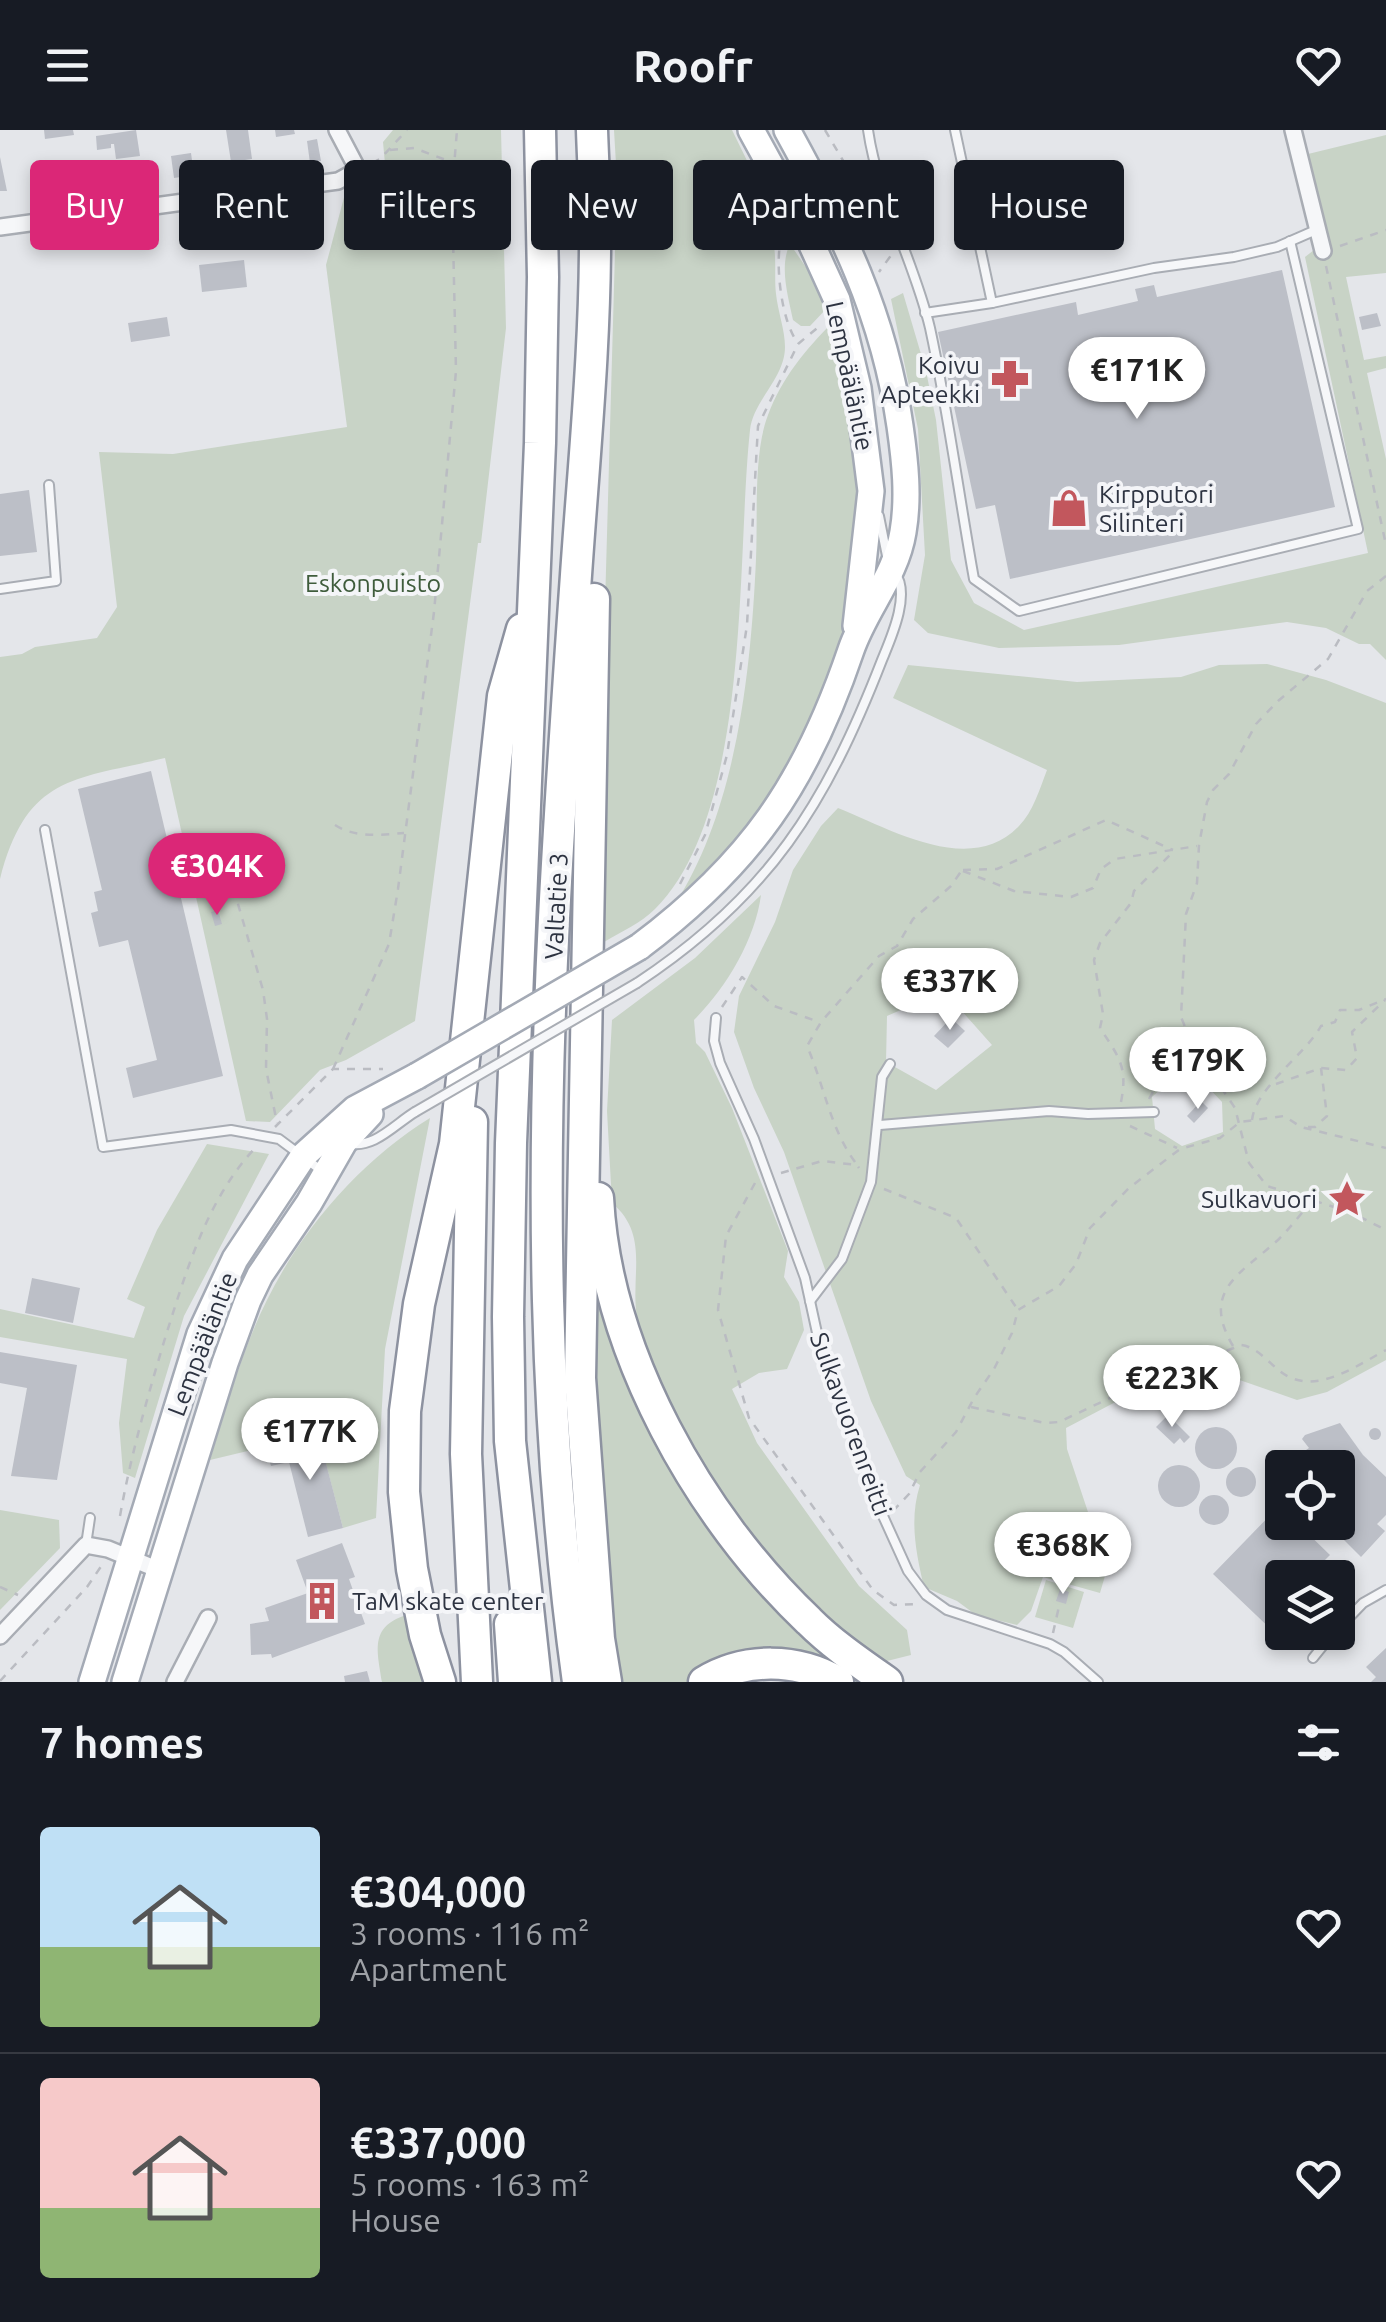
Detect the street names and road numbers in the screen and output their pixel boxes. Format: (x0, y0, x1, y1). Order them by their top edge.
street label: Lempääläntie (821, 299, 879, 453)
street label: Valtatie 3 (539, 852, 573, 960)
street label: Lempääläntie (162, 1268, 242, 1420)
street label: Sulkavuorenreitti (805, 1329, 897, 1519)

